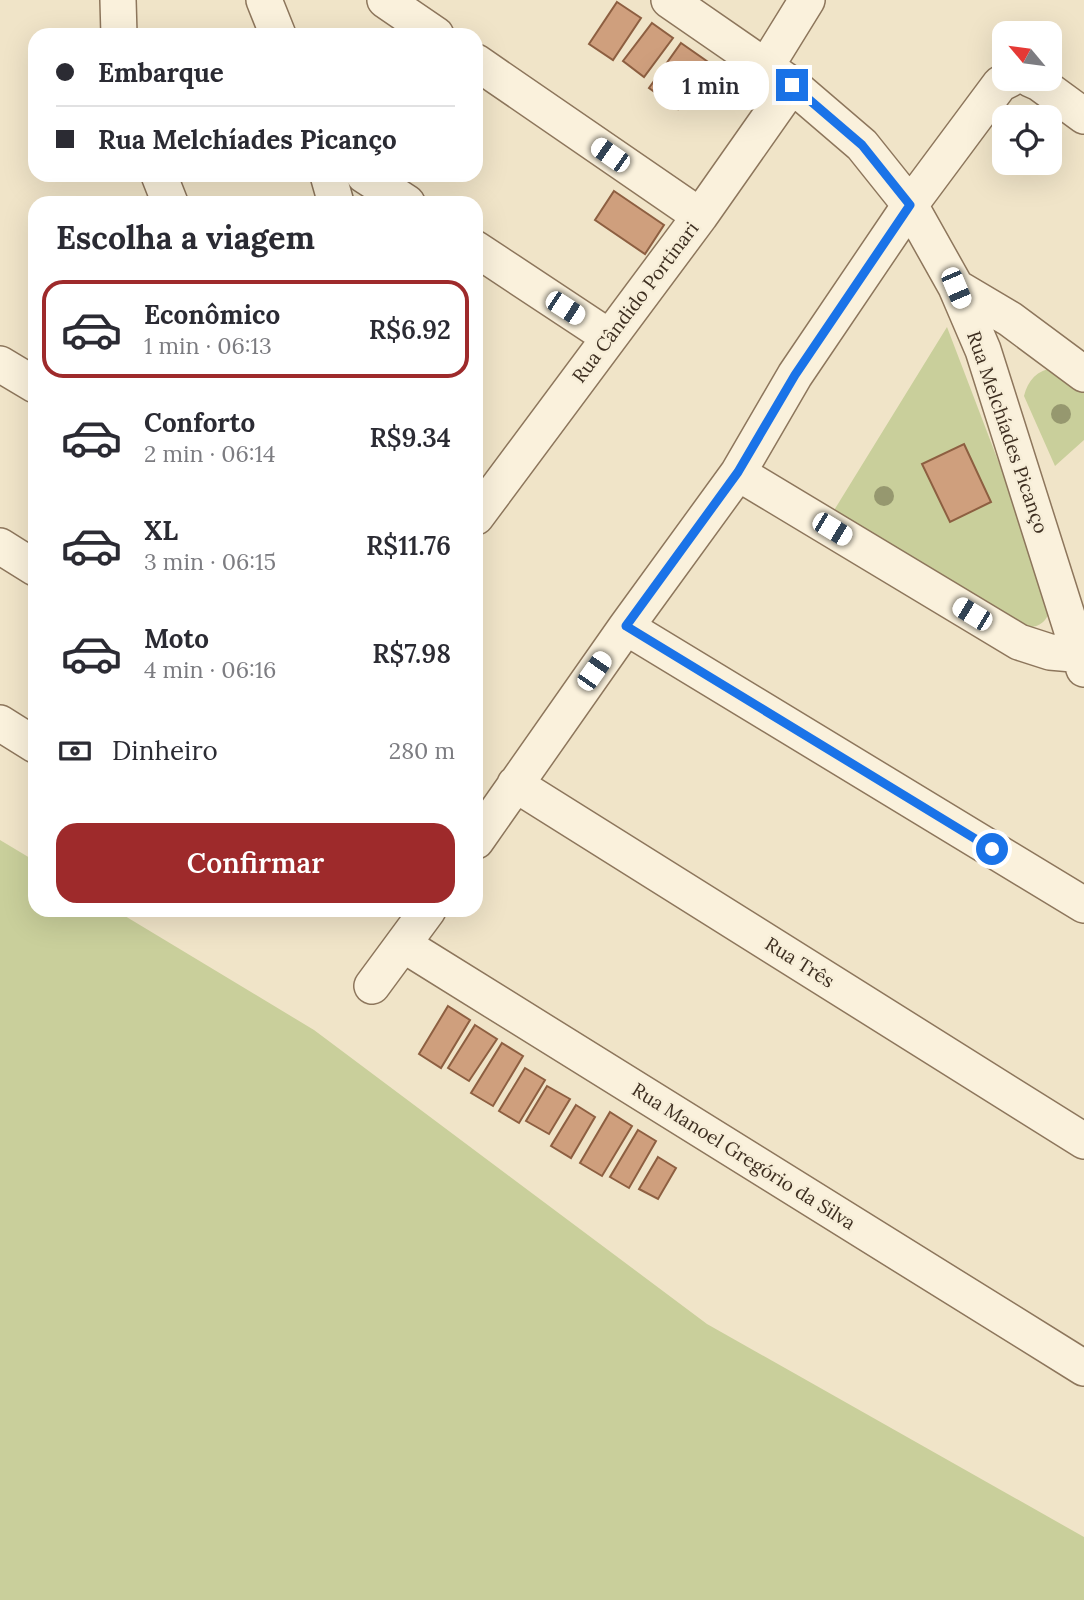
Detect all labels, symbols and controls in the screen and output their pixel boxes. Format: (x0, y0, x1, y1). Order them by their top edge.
north arrow (992, 21, 1062, 91)
map controls (992, 21, 1062, 175)
text: Embarque (98, 56, 224, 89)
callout: 1 min (652, 60, 768, 110)
route end (776, 69, 808, 101)
text: 1 min (682, 71, 740, 100)
button: locate (992, 105, 1062, 175)
text: Rua Melchíades Picanço (98, 123, 397, 156)
car (587, 134, 634, 176)
text: Escolha a viagem (56, 217, 315, 258)
street label: Rua Cândido Portinari (567, 217, 703, 387)
car (939, 265, 974, 311)
car (542, 288, 589, 328)
icon: car (60, 298, 123, 361)
text: Econômico (144, 298, 280, 331)
text: R$6.92 (369, 313, 451, 346)
street label: Rua Melchíades Picanço (962, 328, 1054, 536)
text: 1 min · 06:13 (144, 331, 272, 360)
icon: car (60, 406, 123, 469)
text: Conforto (144, 406, 255, 439)
text: R$9.34 (369, 421, 451, 454)
text: 2 min · 06:14 (144, 439, 275, 468)
car (809, 509, 856, 549)
icon: car (60, 514, 123, 577)
text: XL (144, 514, 178, 547)
text: R$11.76 (366, 529, 451, 562)
text: 3 min · 06:15 (144, 547, 276, 576)
car (949, 594, 996, 634)
icon: car (60, 622, 123, 685)
text: Moto (144, 622, 209, 655)
text: R$7.98 (372, 637, 451, 670)
car (574, 648, 615, 694)
text: 4 min · 06:16 (144, 655, 276, 684)
icon: cash (56, 732, 94, 770)
text: Dinheiro (112, 734, 218, 767)
text: 280 m (389, 736, 455, 765)
button: Confirmar (56, 823, 455, 903)
route start (976, 833, 1008, 865)
street label: Rua Três (761, 931, 839, 993)
street label: Rua Manoel Gregório da Silva (628, 1077, 860, 1235)

